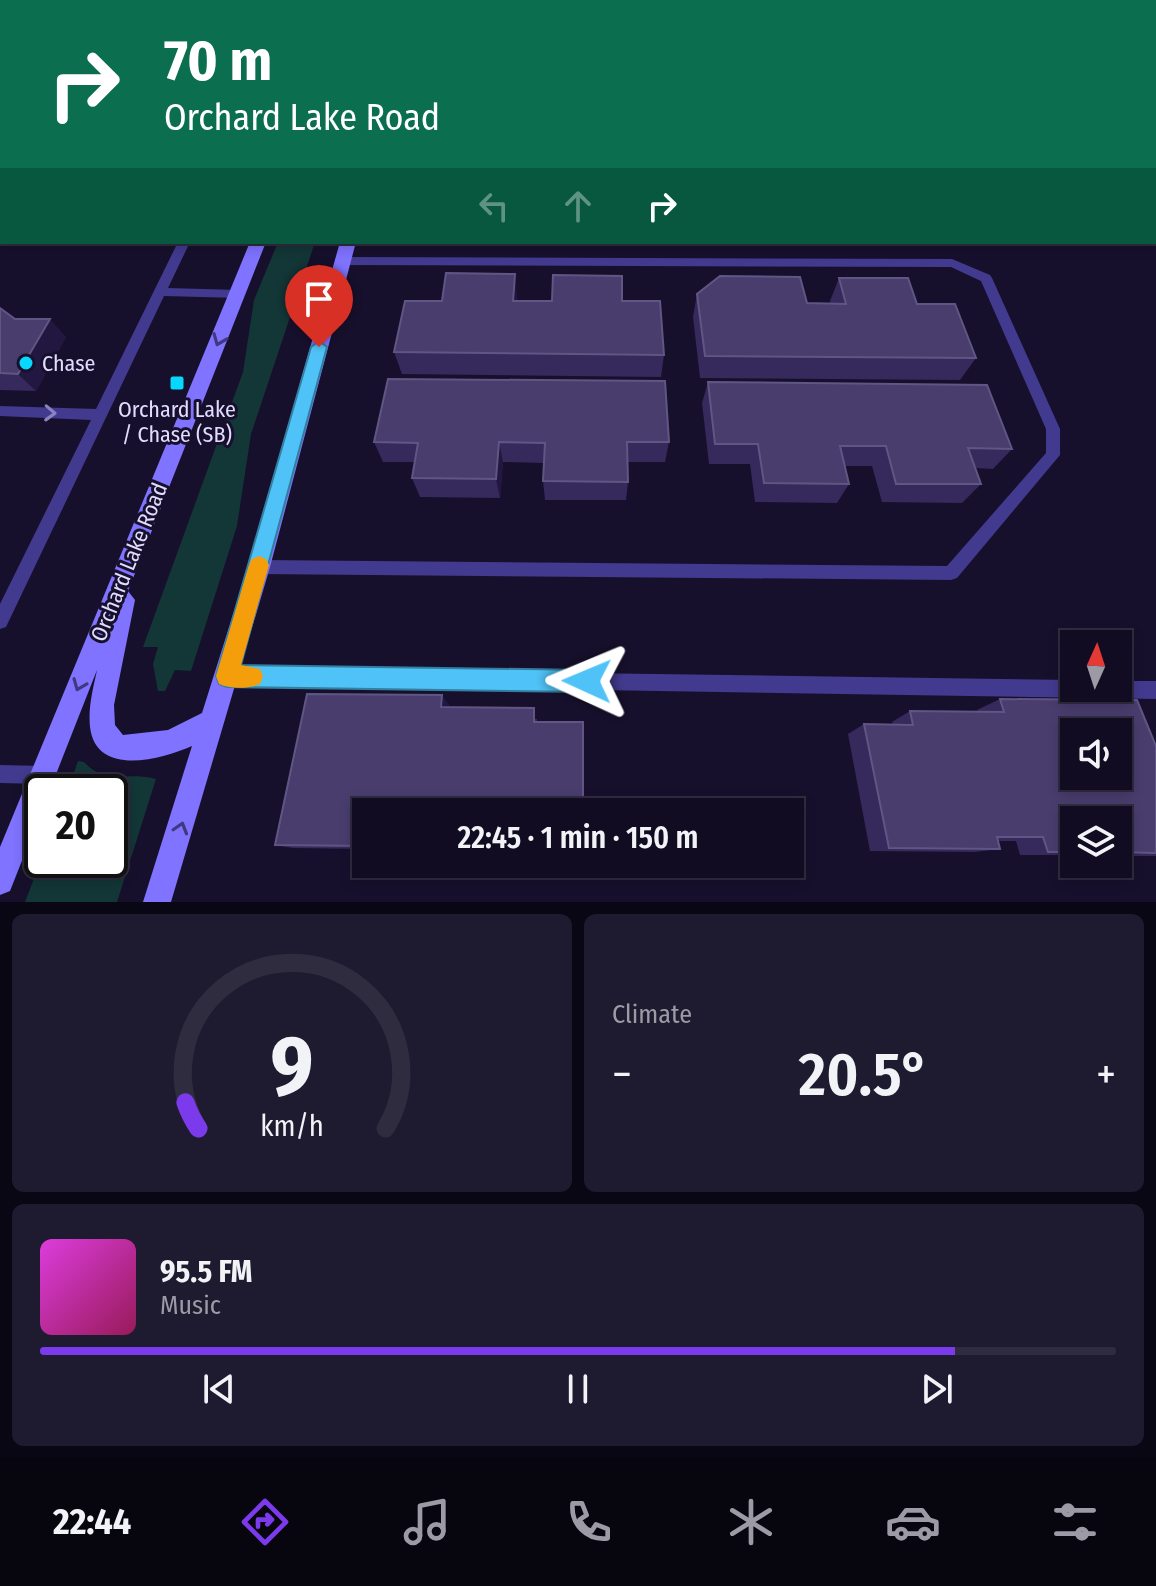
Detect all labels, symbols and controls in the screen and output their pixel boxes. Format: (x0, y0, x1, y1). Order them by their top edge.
text: 70 m (164, 28, 272, 95)
icon: right (32, 32, 136, 136)
text: Orchard Lake Road (164, 96, 440, 140)
icon: left (472, 184, 516, 228)
icon: ahead (556, 184, 600, 228)
icon: right (640, 184, 684, 228)
pin (285, 265, 353, 347)
icon: arrive (297, 277, 341, 321)
one-way arrow (212, 332, 229, 346)
place label: Chase (42, 350, 95, 377)
marker: Chase (17, 354, 35, 372)
marker: Orchard Lake / Chase (SB) (168, 374, 186, 392)
place label: Orchard Lake / Chase (SB) (118, 396, 236, 448)
one-way arrow (44, 404, 57, 421)
street label: Orchard Lake Road (85, 479, 173, 645)
north arrow (1060, 630, 1132, 702)
map controls (1060, 630, 1132, 878)
position arrow (545, 639, 629, 723)
one-way arrow (72, 677, 89, 691)
button: sound (1060, 718, 1132, 790)
speed limit sign: 20 (24, 774, 128, 878)
button: layers (1060, 806, 1132, 878)
text: 22:45 · 1 min · 150 m (458, 820, 698, 856)
one-way arrow (171, 821, 187, 835)
text: Climate (612, 999, 692, 1030)
text: 9 (270, 1017, 314, 1117)
text: 20.5° (799, 1039, 929, 1111)
text: − (612, 1048, 632, 1101)
text: + (1096, 1048, 1116, 1101)
text: km/h (260, 1109, 324, 1144)
text: 95.5 FM (160, 1254, 252, 1290)
text: Music (160, 1290, 221, 1321)
icon: previous (197, 1367, 241, 1411)
icon: pause (556, 1367, 600, 1411)
icon: next (915, 1367, 959, 1411)
icon: directions (237, 1494, 293, 1550)
icon: music (399, 1494, 455, 1550)
icon: phone (561, 1494, 617, 1550)
icon: climate (723, 1494, 779, 1550)
icon: car (885, 1494, 941, 1550)
icon: filters (1047, 1494, 1103, 1550)
text: 22:44 (53, 1500, 131, 1544)

